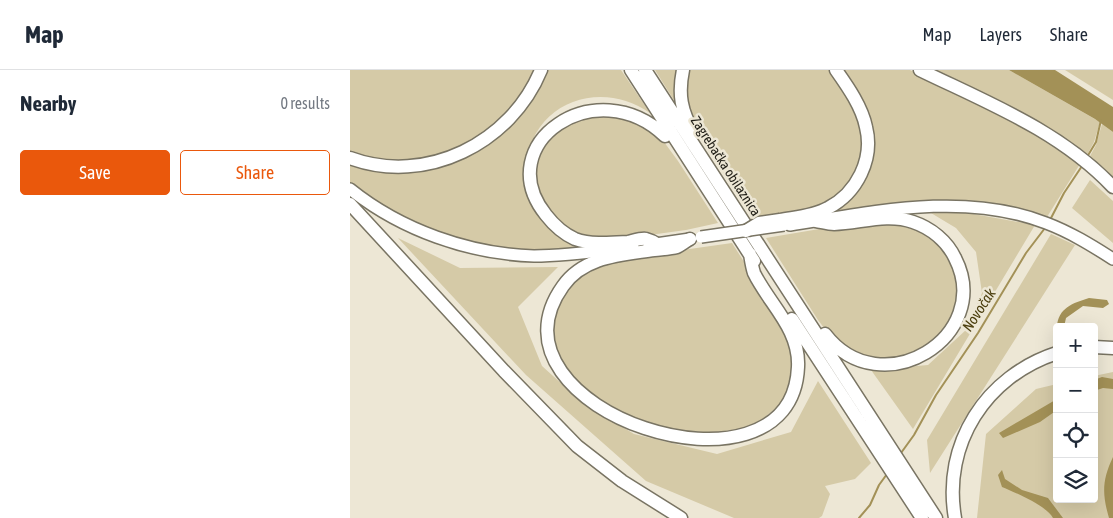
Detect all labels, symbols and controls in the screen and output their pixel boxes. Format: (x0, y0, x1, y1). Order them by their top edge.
text: Map (25, 21, 64, 48)
text: Map (922, 24, 951, 45)
text: Layers (979, 24, 1022, 45)
text: Share (1050, 24, 1088, 45)
text: Nearby (20, 91, 76, 115)
text: 0 results (280, 94, 330, 112)
street label: Zagrebačka obilaznica (688, 113, 764, 219)
button: Save (20, 150, 170, 195)
button: Share (180, 150, 330, 195)
water label: Novočak (958, 285, 999, 334)
map controls (1053, 323, 1098, 503)
button: + (1053, 323, 1098, 368)
button: − (1053, 368, 1098, 413)
button: locate (1053, 413, 1098, 458)
button: layers (1053, 458, 1098, 503)

